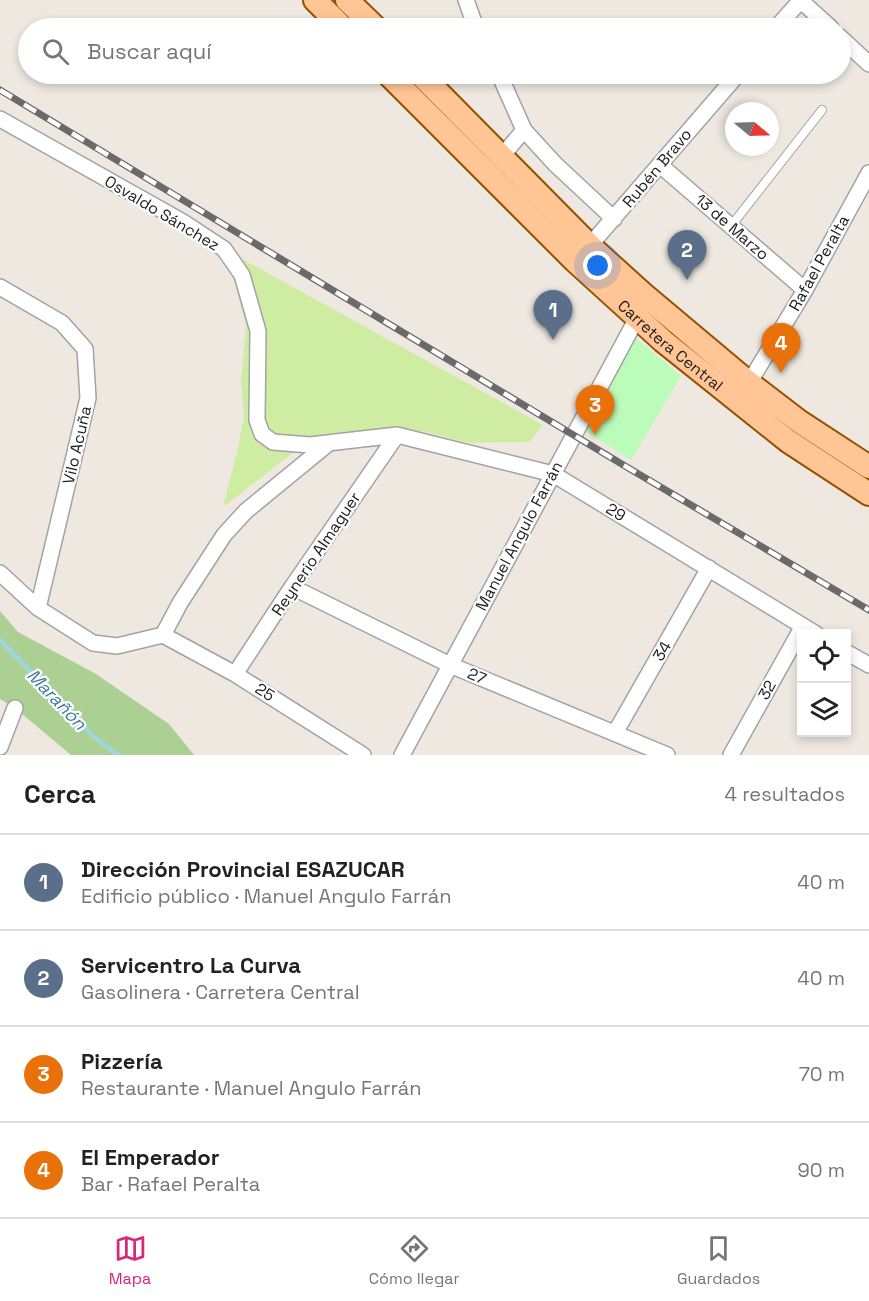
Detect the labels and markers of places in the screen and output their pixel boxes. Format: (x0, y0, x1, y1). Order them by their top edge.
pin: 2 (668, 230, 706, 280)
pin: 1 (534, 290, 572, 340)
pin: 4 (762, 324, 800, 373)
pin: 3 (576, 386, 614, 435)

